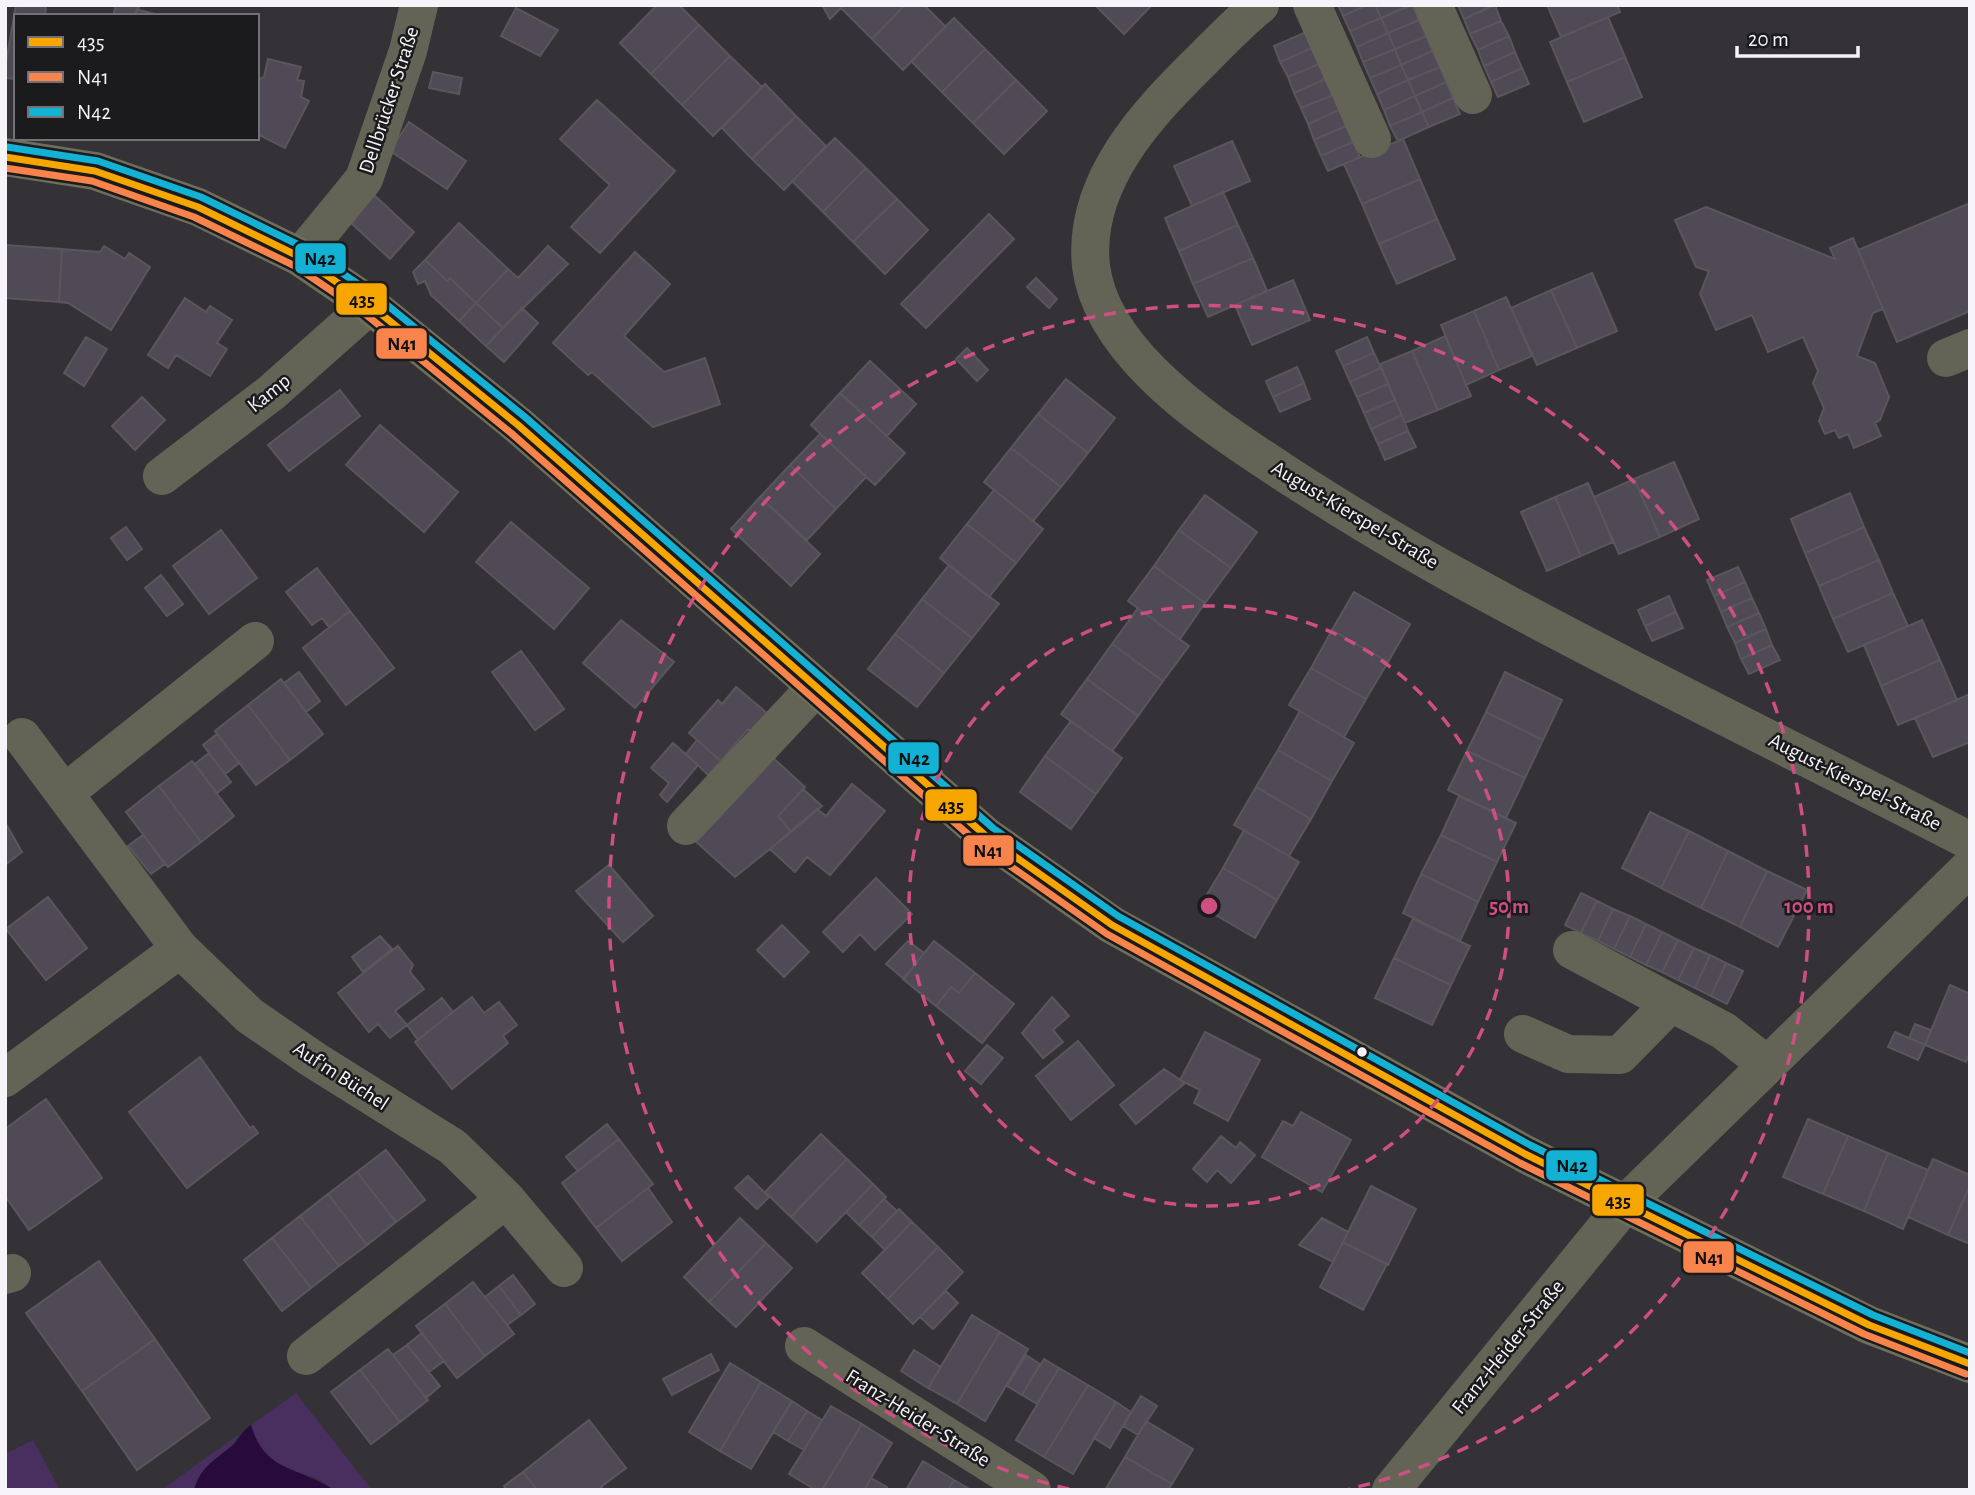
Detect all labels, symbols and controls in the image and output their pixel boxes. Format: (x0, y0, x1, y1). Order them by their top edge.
legend (14, 14, 259, 140)
scale bar (1737, 14, 1858, 58)
street label: Dellbrücker Straße (355, 24, 423, 176)
text: 20 m (1748, 29, 1789, 50)
text: 435 (77, 32, 105, 53)
text: N41 (77, 67, 109, 88)
text: N42 (77, 102, 111, 123)
line badge: N42 (294, 242, 347, 275)
text: N42 (304, 250, 336, 269)
line badge: 435 (335, 282, 388, 316)
text: 435 (349, 291, 375, 310)
line badge: N41 (375, 327, 428, 360)
text: N41 (387, 335, 417, 354)
street label: Kamp (244, 370, 294, 416)
street label: August-Kierspel-Straße (1268, 457, 1442, 573)
street label: August-Kierspel-Straße (1765, 729, 1945, 835)
line badge: N42 (887, 741, 940, 775)
text: N42 (898, 750, 930, 769)
line badge: 435 (924, 788, 978, 822)
text: 435 (938, 797, 964, 816)
line badge: N41 (962, 834, 1015, 867)
text: N41 (973, 842, 1003, 861)
centre of rings (1197, 894, 1221, 918)
text: 50 m (1489, 896, 1529, 917)
text: 100 m (1784, 896, 1834, 917)
street label: Auf'm Büchel (290, 1038, 392, 1114)
unlabelled marker (1355, 1045, 1369, 1059)
line badge: N42 (1545, 1149, 1598, 1182)
text: N42 (1556, 1157, 1588, 1176)
line badge: 435 (1591, 1183, 1645, 1217)
text: 435 (1605, 1192, 1631, 1211)
line badge: N41 (1682, 1240, 1735, 1274)
text: N41 (1694, 1249, 1724, 1268)
street label: Franz-Heider-Straße (1448, 1276, 1568, 1418)
street label: Franz-Heider-Straße (842, 1365, 994, 1471)

